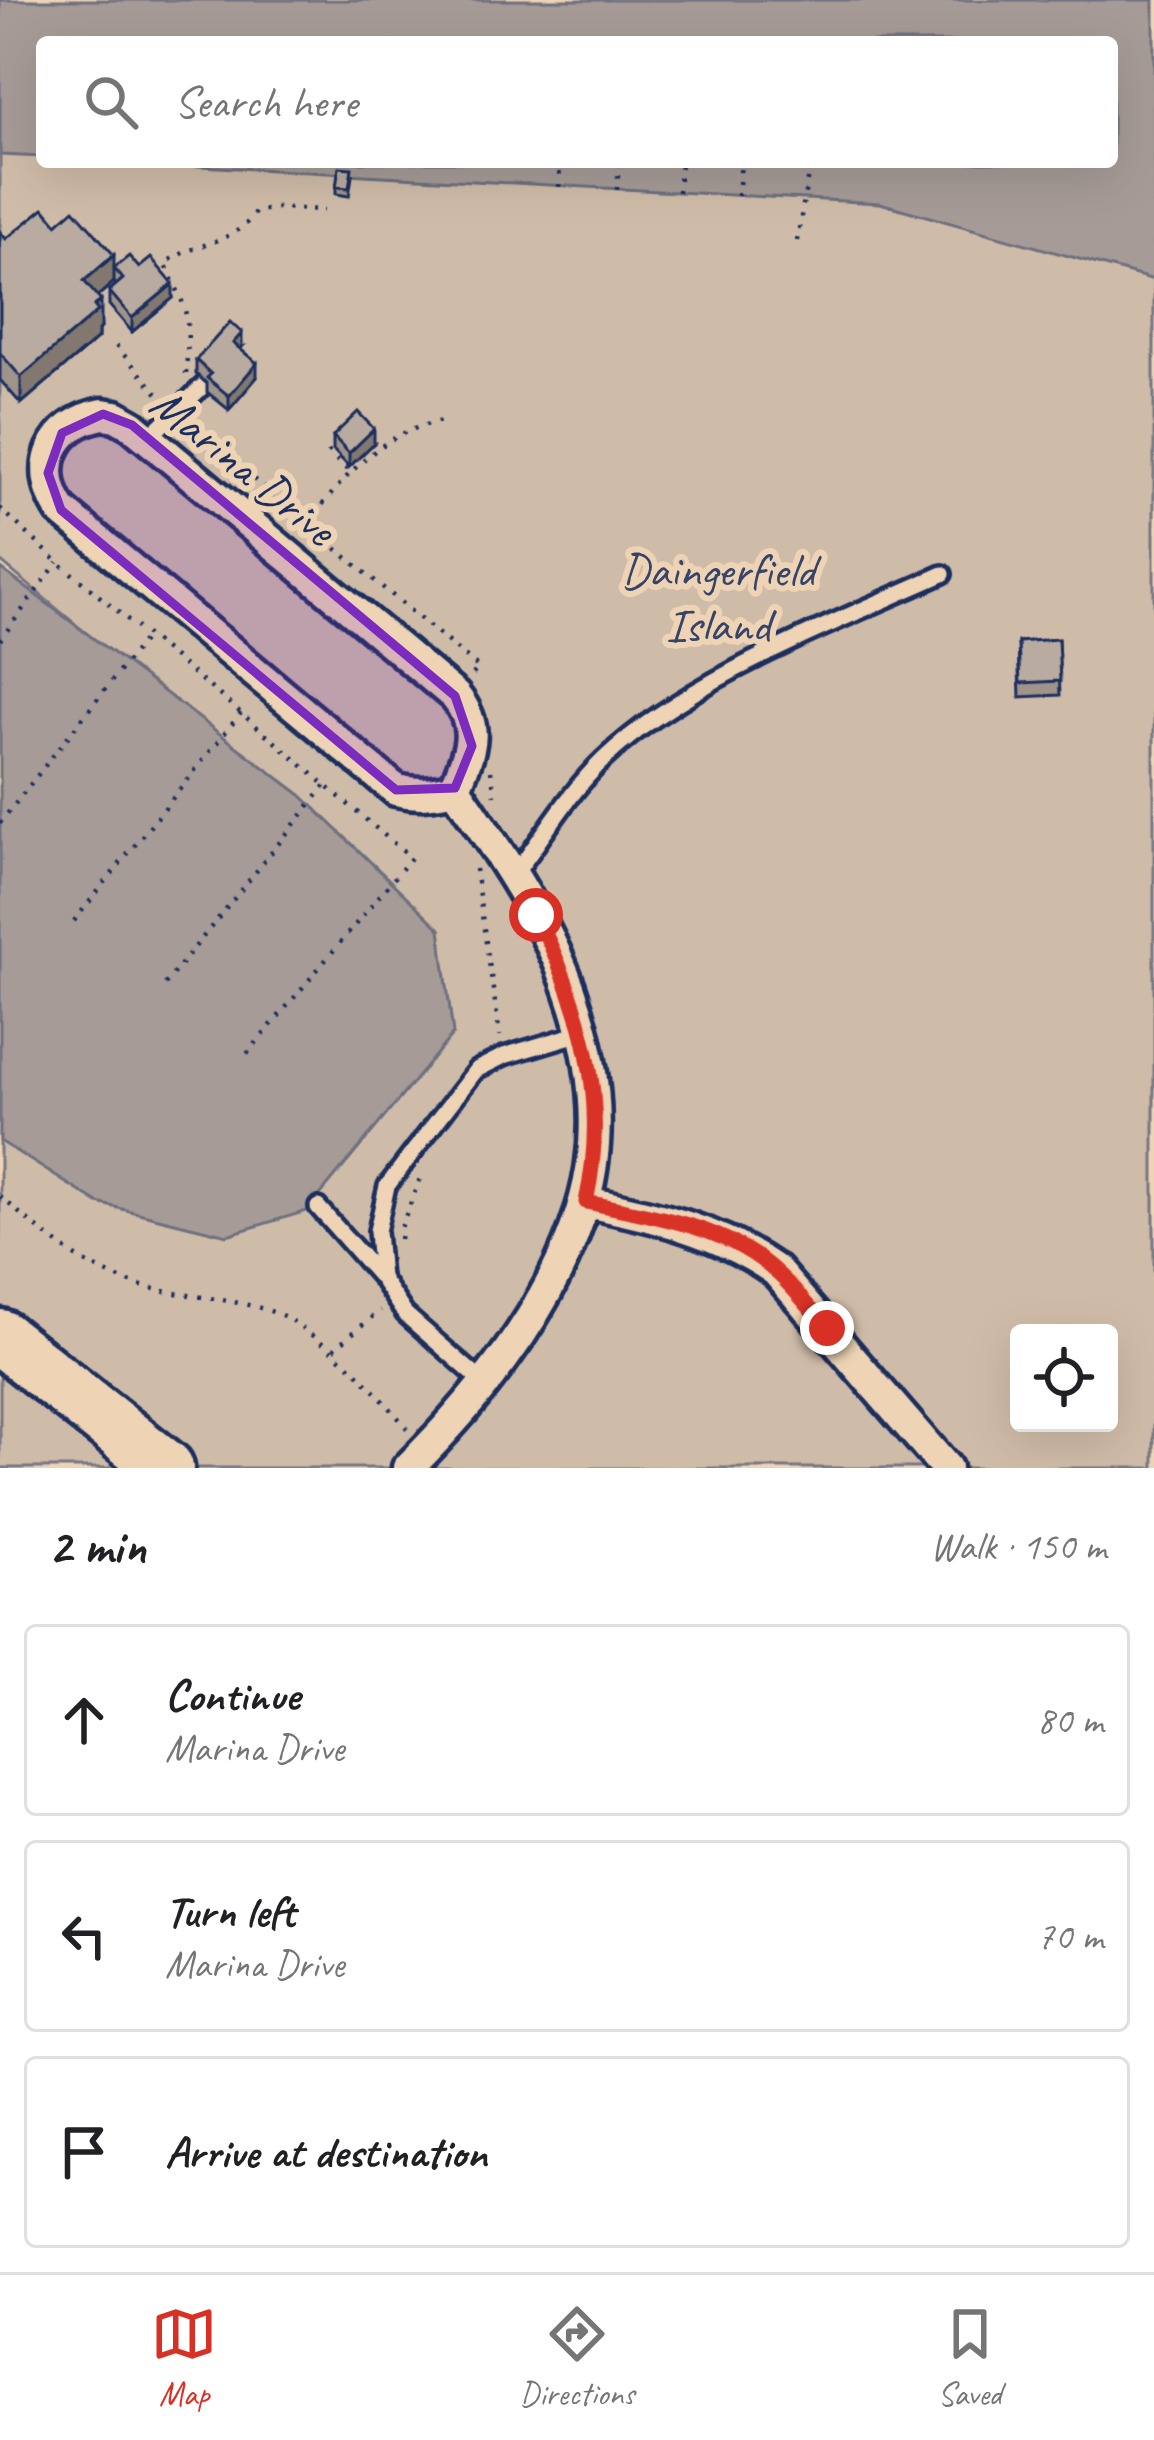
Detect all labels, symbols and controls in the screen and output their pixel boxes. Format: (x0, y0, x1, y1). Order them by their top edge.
search box (36, 36, 1118, 168)
icon: search (78, 69, 144, 135)
text: Search here (174, 74, 357, 131)
street label: Marina Drive (139, 373, 351, 561)
park label: Daingerfield Island (621, 540, 822, 655)
route start (509, 888, 563, 942)
route end (800, 1301, 854, 1355)
map controls (1010, 1324, 1118, 1432)
button: locate (1010, 1324, 1118, 1432)
text: 2 min (48, 1514, 146, 1578)
text: Walk · 150 m (930, 1522, 1106, 1571)
text: Continue (165, 1667, 299, 1724)
icon: ahead (51, 1687, 117, 1753)
text: 80 m (1037, 1696, 1103, 1745)
text: Marina Drive (165, 1724, 344, 1773)
text: Turn left (165, 1883, 295, 1940)
icon: left (51, 1903, 117, 1969)
text: 70 m (1037, 1912, 1103, 1961)
text: Marina Drive (165, 1940, 344, 1989)
icon: arrive (51, 2119, 117, 2185)
text: Arrive at destination (165, 2124, 487, 2181)
tab: Map (151, 2301, 217, 2415)
tab: Directions (520, 2301, 634, 2415)
tab: Saved (937, 2301, 1003, 2415)

